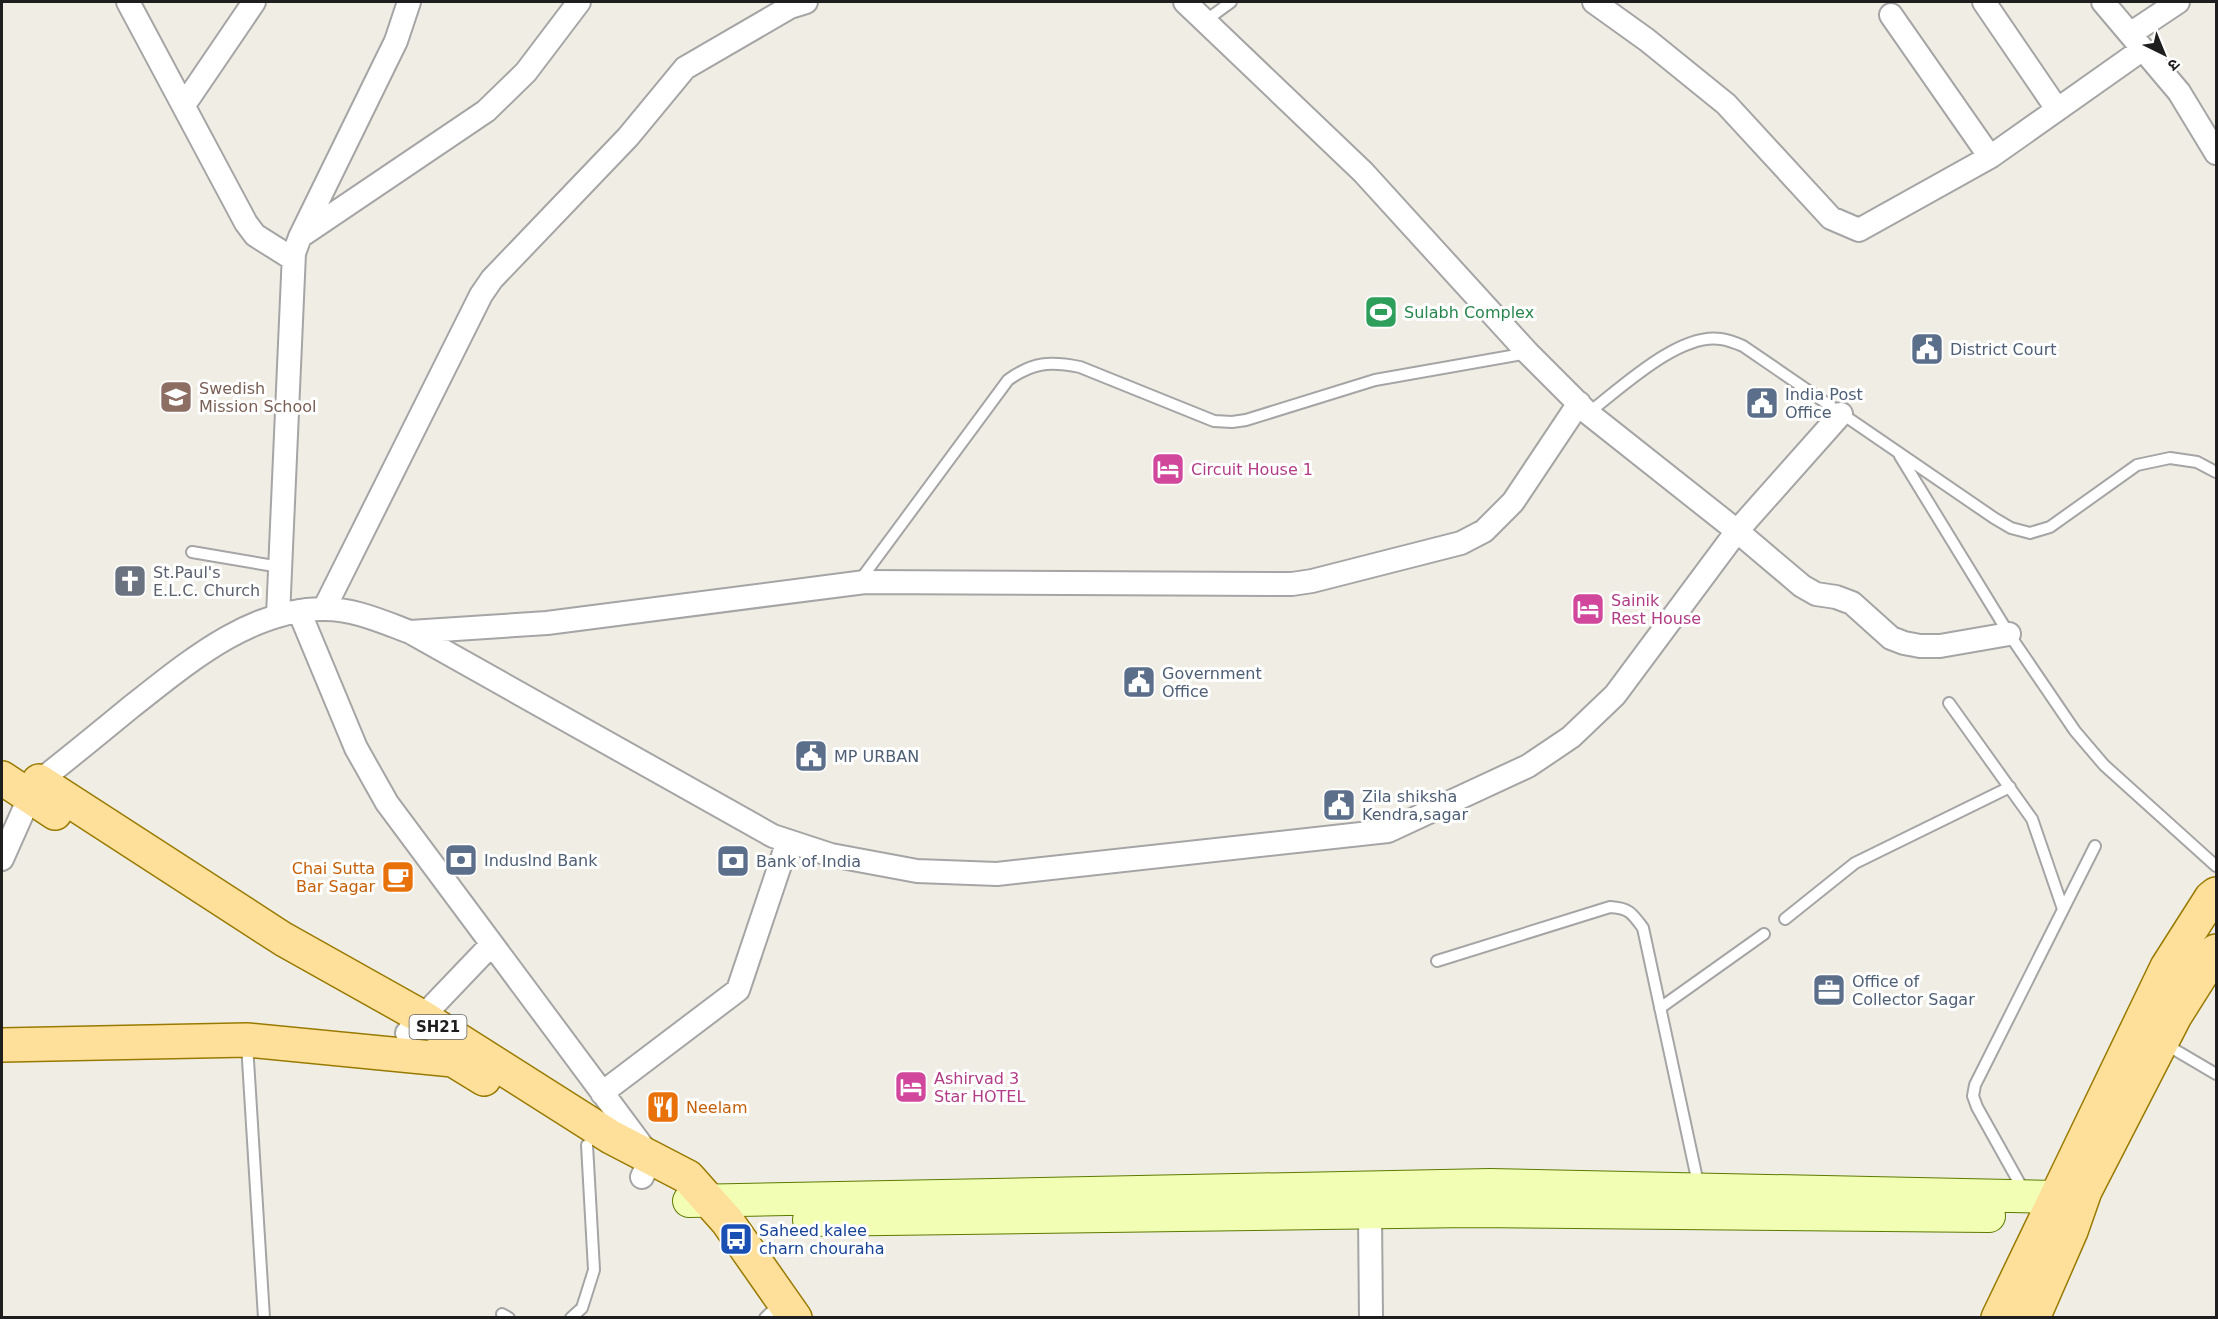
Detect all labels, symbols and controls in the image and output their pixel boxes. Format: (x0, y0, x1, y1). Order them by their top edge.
north arrow (2134, 24, 2194, 84)
text: उ (2164, 54, 2184, 75)
sports icon: Sulabh Complex (1363, 294, 1399, 330)
place label: Sulabh Complex (1404, 303, 1534, 322)
public building icon: District Court (1909, 331, 1945, 367)
place label: District Court (1950, 340, 2057, 359)
school or university icon: Swedish Mission School (158, 379, 194, 415)
place label: Swedish Mission School (199, 379, 317, 416)
public building icon: India Post Office (1744, 385, 1780, 421)
place label: India Post Office (1785, 385, 1863, 422)
hotel icon: Circuit House 1 (1150, 451, 1186, 487)
place label: Circuit House 1 (1191, 460, 1313, 479)
church icon: St.Paul's E.L.C. Church (112, 563, 148, 599)
place label: St.Paul's E.L.C. Church (153, 563, 260, 600)
hotel icon: Sainik Rest House (1570, 591, 1606, 627)
place label: Sainik Rest House (1611, 591, 1701, 628)
public building icon: Government Office (1121, 664, 1157, 700)
place label: Government Office (1162, 664, 1262, 701)
public building icon: MP URBAN (793, 738, 829, 774)
place label: MP URBAN (834, 747, 919, 766)
public building icon: Zila shiksha Kendra,sagar (1321, 787, 1357, 823)
place label: Zila shiksha Kendra,sagar (1362, 787, 1468, 824)
bank icon: Induslnd Bank (443, 842, 479, 878)
bank icon: Bank of India (715, 843, 751, 879)
place label: Induslnd Bank (484, 851, 598, 870)
place label: Bank of India (756, 852, 861, 871)
place label: Chai Sutta Bar Sagar (292, 859, 375, 896)
cafe icon: Chai Sutta Bar Sagar (380, 859, 416, 895)
office icon: Office of Collector Sagar (1811, 972, 1847, 1008)
place label: Office of Collector Sagar (1852, 972, 1975, 1009)
road number: SH21 (410, 1015, 466, 1039)
hotel icon: Ashirvad 3 Star HOTEL (893, 1069, 929, 1105)
place label: Ashirvad 3 Star HOTEL (934, 1069, 1025, 1106)
restaurant icon: Neelam (645, 1089, 681, 1125)
place label: Neelam (686, 1098, 748, 1117)
bus stop icon: Saheed kalee charn chouraha (718, 1221, 754, 1257)
place label: Saheed kalee charn chouraha (759, 1221, 884, 1258)

